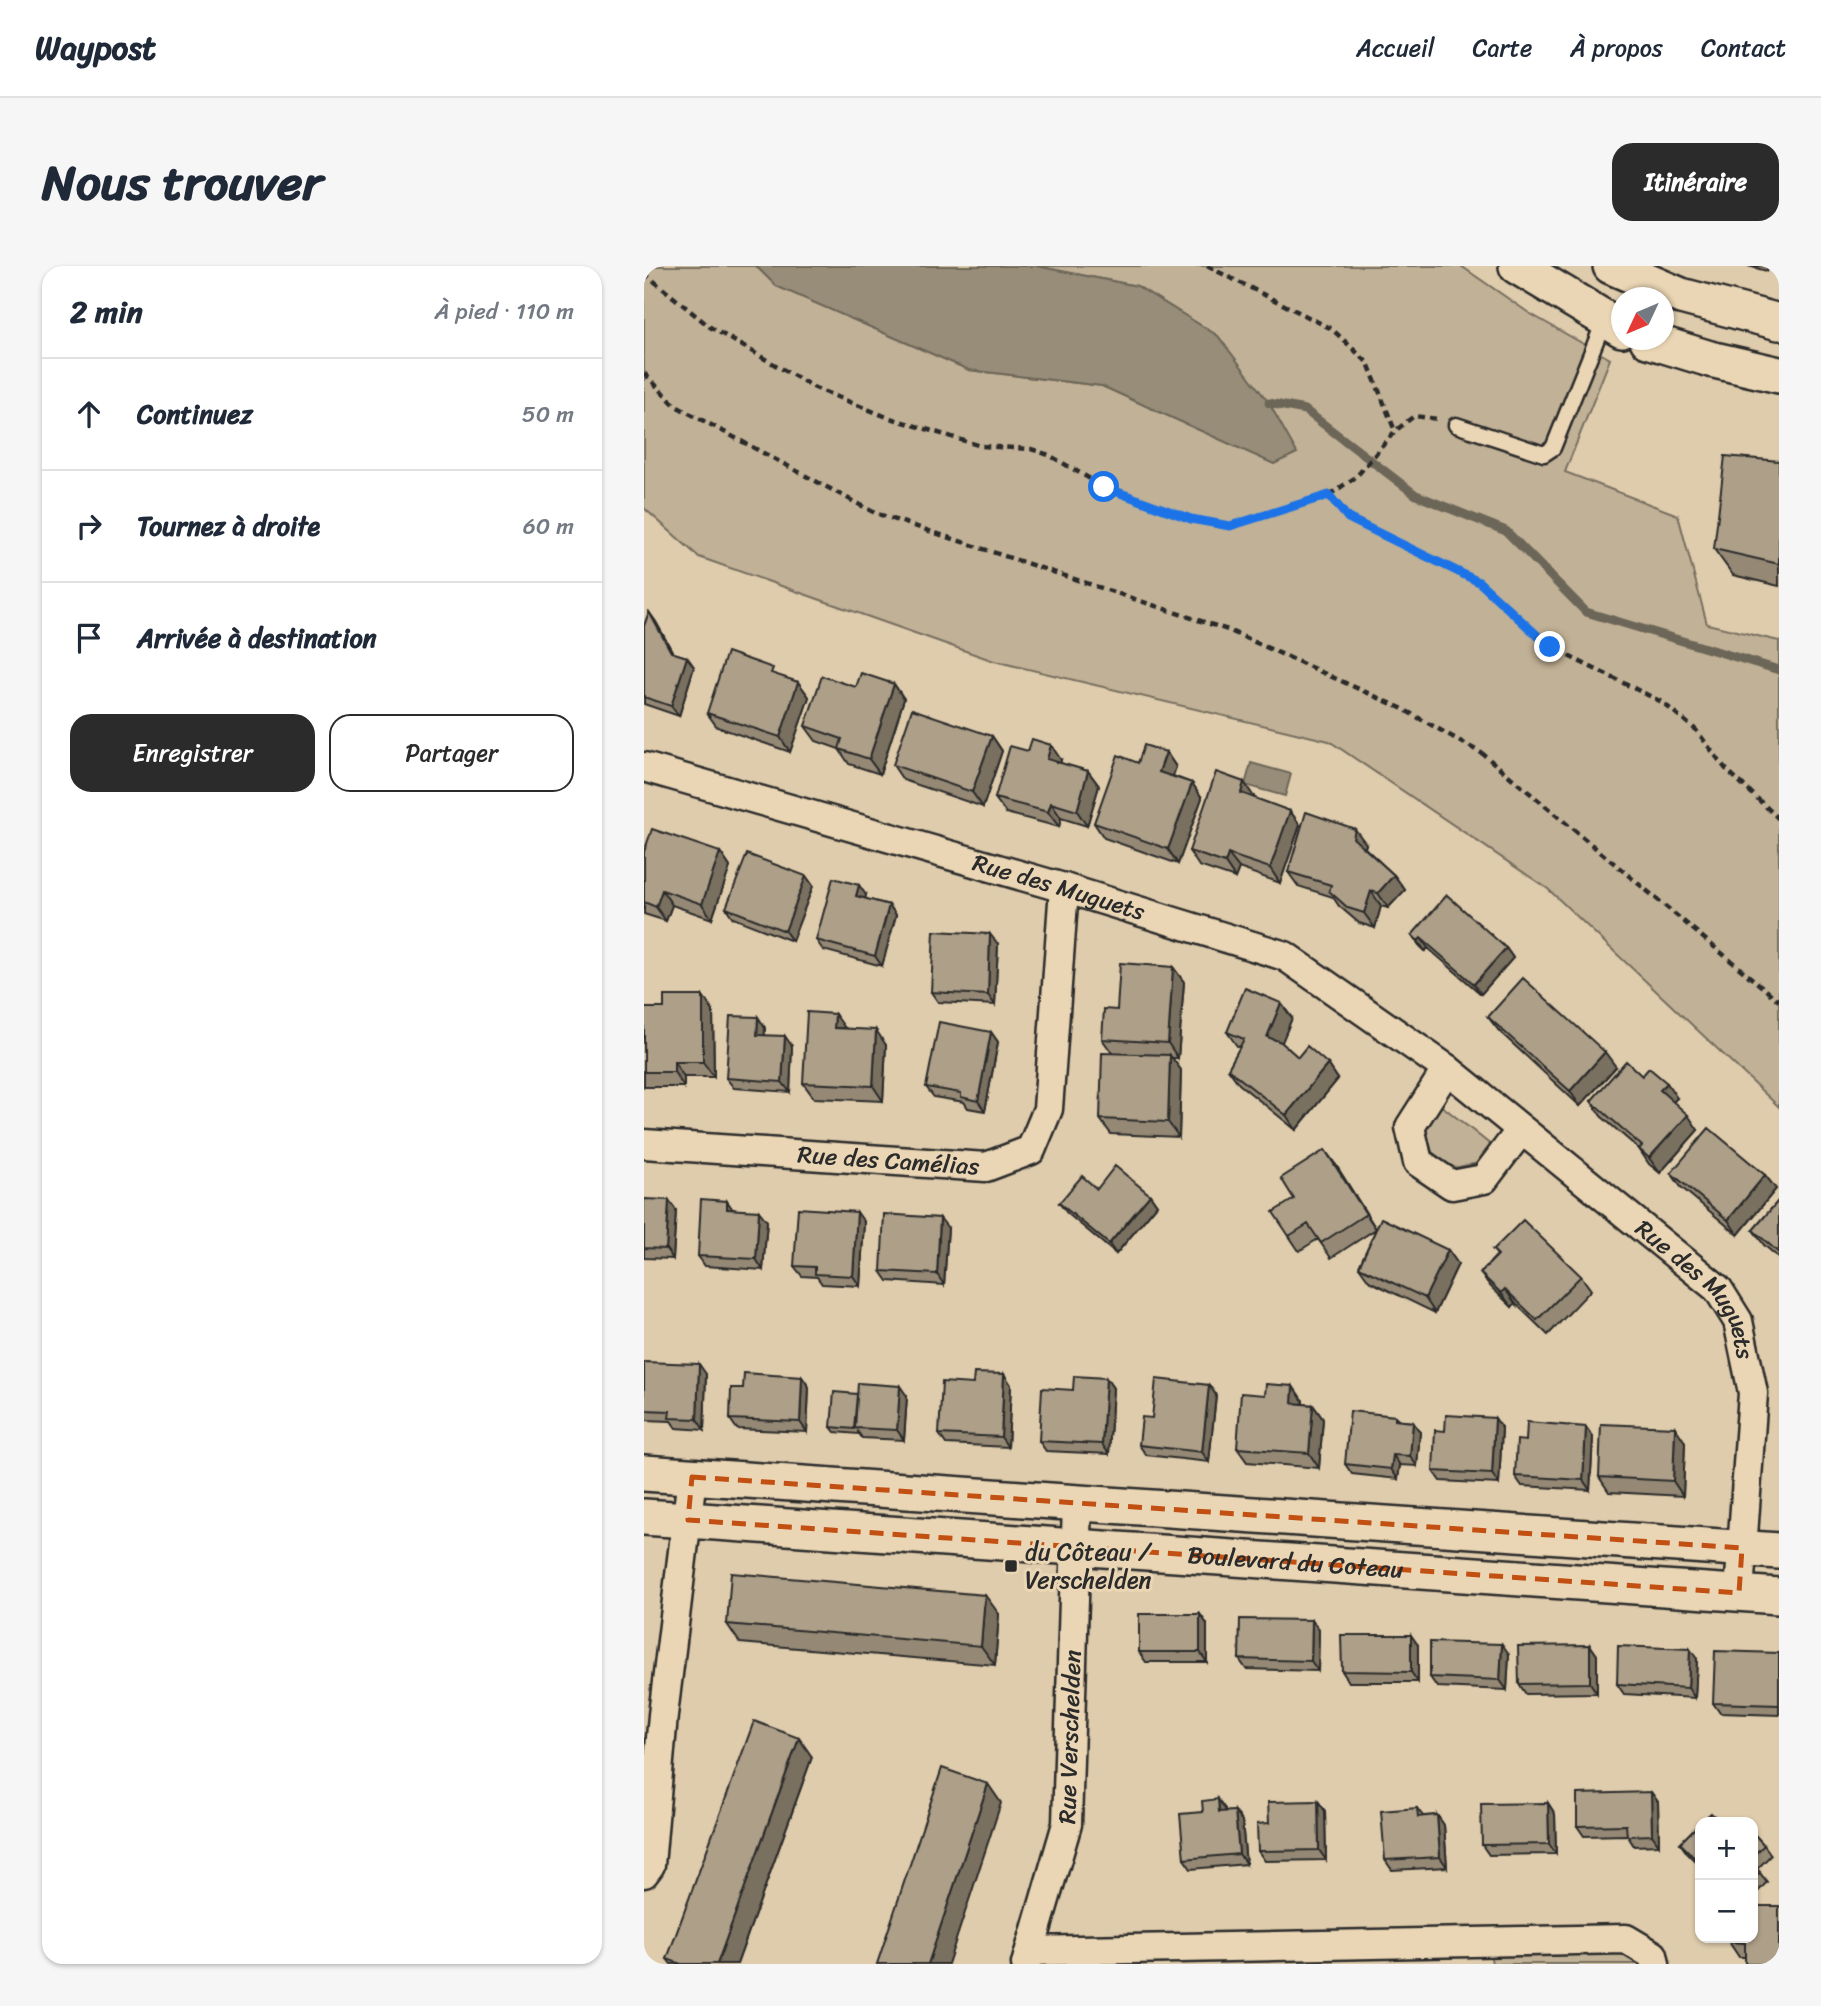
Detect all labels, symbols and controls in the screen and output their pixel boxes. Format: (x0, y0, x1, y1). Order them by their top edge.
text: Waypost (35, 19, 156, 77)
text: Accueil (1356, 27, 1435, 69)
text: Carte (1473, 27, 1532, 69)
text: À propos (1570, 27, 1663, 69)
text: Contact (1701, 27, 1786, 69)
text: Nous trouver (42, 139, 322, 226)
button: Itinéraire (1612, 143, 1779, 221)
text: 2 min (70, 285, 143, 339)
north arrow (1611, 287, 1674, 350)
text: À pied · 110 m (434, 291, 574, 332)
text: Continuez (137, 391, 253, 437)
text: 50 m (522, 394, 574, 435)
icon: ahead (70, 395, 108, 433)
route start (1088, 471, 1119, 502)
text: Tournez à droite (137, 503, 320, 549)
text: 60 m (523, 506, 574, 547)
icon: right (70, 507, 108, 545)
text: Arrivée à destination (137, 615, 377, 661)
icon: arrive (70, 619, 108, 657)
route end (1534, 631, 1565, 662)
button: Enregistrer (70, 714, 315, 792)
button: Partager (329, 714, 574, 792)
street label: Rue des Muguets (968, 842, 1150, 933)
street label: Rue des Camélias (796, 1133, 981, 1187)
street label: Rue des Muguets (1626, 1208, 1766, 1363)
place label: du Côteau / Verschelden (1025, 1531, 1153, 1601)
street label: Boulevard du Coteau (1186, 1534, 1405, 1591)
marker: du Côteau / Verschelden (1003, 1558, 1019, 1574)
street label: Rue Verschelden (1046, 1649, 1093, 1825)
map controls (1695, 1817, 1758, 1943)
button: + (1695, 1817, 1758, 1880)
button: − (1695, 1880, 1758, 1943)

